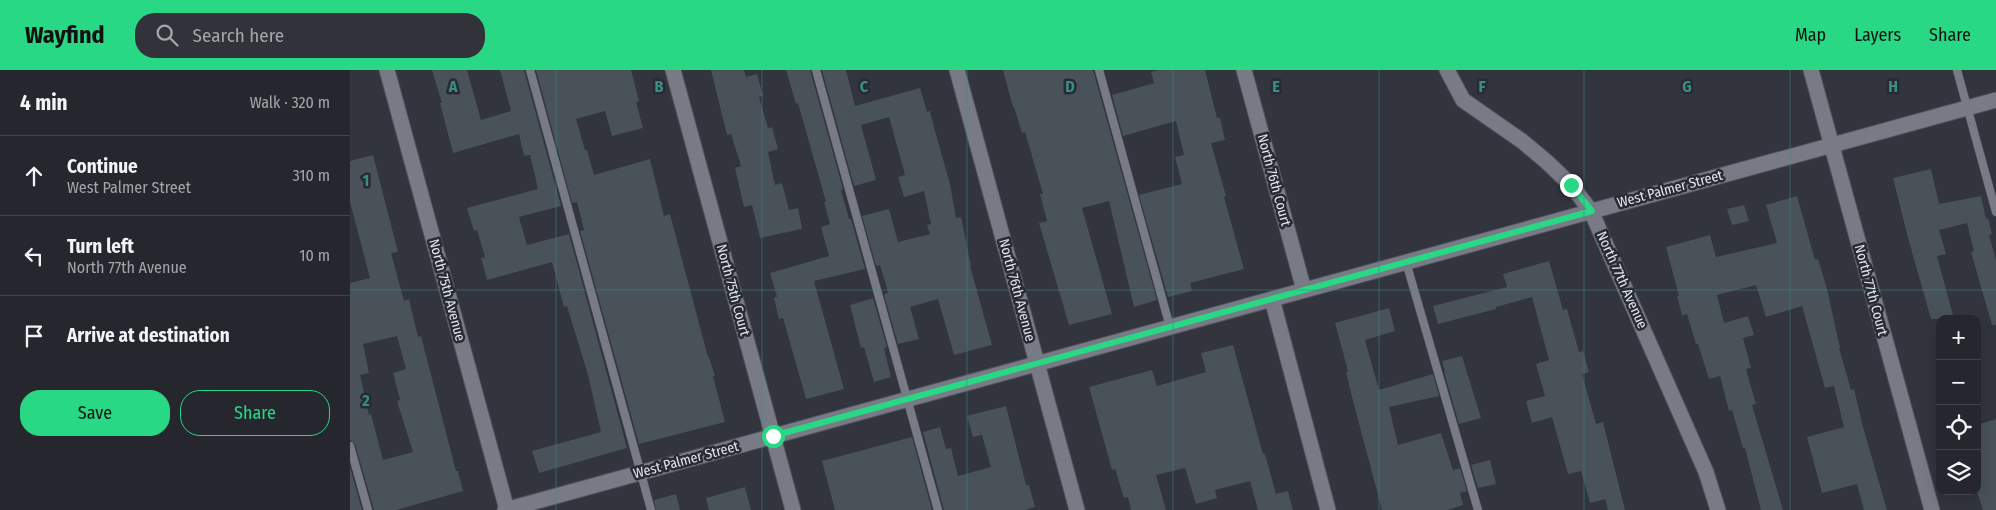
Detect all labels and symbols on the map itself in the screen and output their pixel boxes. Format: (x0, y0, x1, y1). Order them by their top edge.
text: A (448, 77, 458, 96)
text: B (655, 77, 664, 96)
text: C (860, 77, 869, 96)
text: D (1065, 77, 1075, 96)
text: E (1272, 77, 1280, 96)
text: F (1478, 77, 1486, 96)
text: G (1682, 77, 1692, 96)
text: H (1888, 77, 1898, 96)
street label: North 76th Court (1254, 132, 1295, 228)
street label: West Palmer Street (1615, 167, 1725, 211)
text: 1 (363, 171, 369, 190)
route end (1560, 174, 1583, 197)
street label: North 77th Avenue (1593, 229, 1651, 331)
street label: North 75th Avenue (425, 237, 469, 343)
street label: North 76th Avenue (995, 237, 1039, 343)
street label: North 75th Court (713, 242, 753, 338)
street label: North 77th Court (1851, 243, 1891, 338)
text: 2 (361, 391, 370, 410)
route start (762, 425, 785, 448)
street label: West Palmer Street (631, 438, 741, 482)

